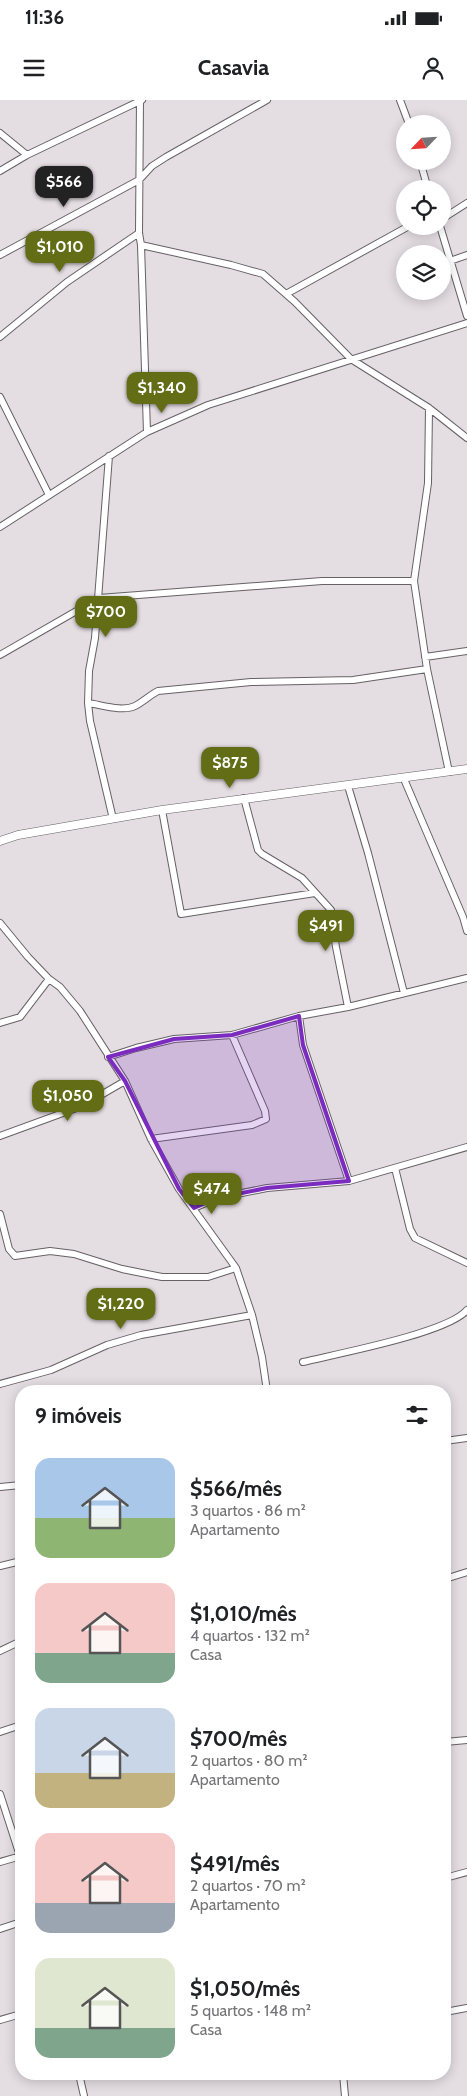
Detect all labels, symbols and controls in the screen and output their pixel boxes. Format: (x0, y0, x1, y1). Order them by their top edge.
text: 11:36 (25, 6, 64, 29)
icon: menu (20, 54, 48, 82)
text: Casavia (198, 54, 269, 81)
icon: person (419, 54, 447, 82)
north arrow (396, 115, 451, 170)
map controls (396, 115, 451, 300)
pin: $566 (34, 166, 94, 208)
text: $566 (46, 172, 82, 191)
button: locate (396, 180, 451, 235)
pin: $1,010 (19, 230, 101, 273)
text: $1,010 (36, 237, 84, 256)
button: layers (396, 245, 451, 300)
pin: $1,340 (121, 372, 203, 414)
text: $1,340 (138, 378, 186, 397)
pin: $700 (76, 596, 136, 638)
text: $700 (86, 602, 126, 621)
pin: $875 (200, 746, 260, 789)
text: $875 (212, 753, 248, 772)
pin: $491 (296, 910, 356, 952)
text: $491 (309, 916, 343, 935)
pin: $1,050 (27, 1080, 109, 1122)
text: $1,050 (43, 1086, 93, 1105)
pin: $474 (182, 1172, 242, 1215)
text: $474 (194, 1179, 230, 1198)
pin: $1,220 (80, 1288, 162, 1330)
text: $1,220 (97, 1294, 145, 1313)
icon: filters (403, 1401, 431, 1429)
text: 9 imóveis (35, 1403, 122, 1428)
text: $566/mês (190, 1476, 282, 1501)
icon: home (75, 1478, 135, 1538)
text: 3 quartos · 86 m² (190, 1501, 306, 1520)
text: Apartamento (190, 1520, 280, 1539)
text: $1,010/mês (190, 1601, 297, 1626)
icon: home (75, 1603, 135, 1663)
text: 4 quartos · 132 m² (190, 1626, 310, 1645)
text: Casa (190, 1645, 222, 1664)
text: $700/mês (190, 1726, 287, 1751)
icon: home (75, 1728, 135, 1788)
text: 2 quartos · 80 m² (190, 1751, 308, 1770)
text: Apartamento (190, 1770, 280, 1789)
text: $491/mês (190, 1851, 280, 1876)
icon: home (75, 1853, 135, 1913)
text: 2 quartos · 70 m² (190, 1876, 306, 1895)
text: Apartamento (190, 1895, 280, 1914)
text: $1,050/mês (190, 1976, 300, 2001)
icon: home (75, 1978, 135, 2038)
text: 5 quartos · 148 m² (190, 2001, 311, 2020)
text: Casa (190, 2020, 222, 2039)

